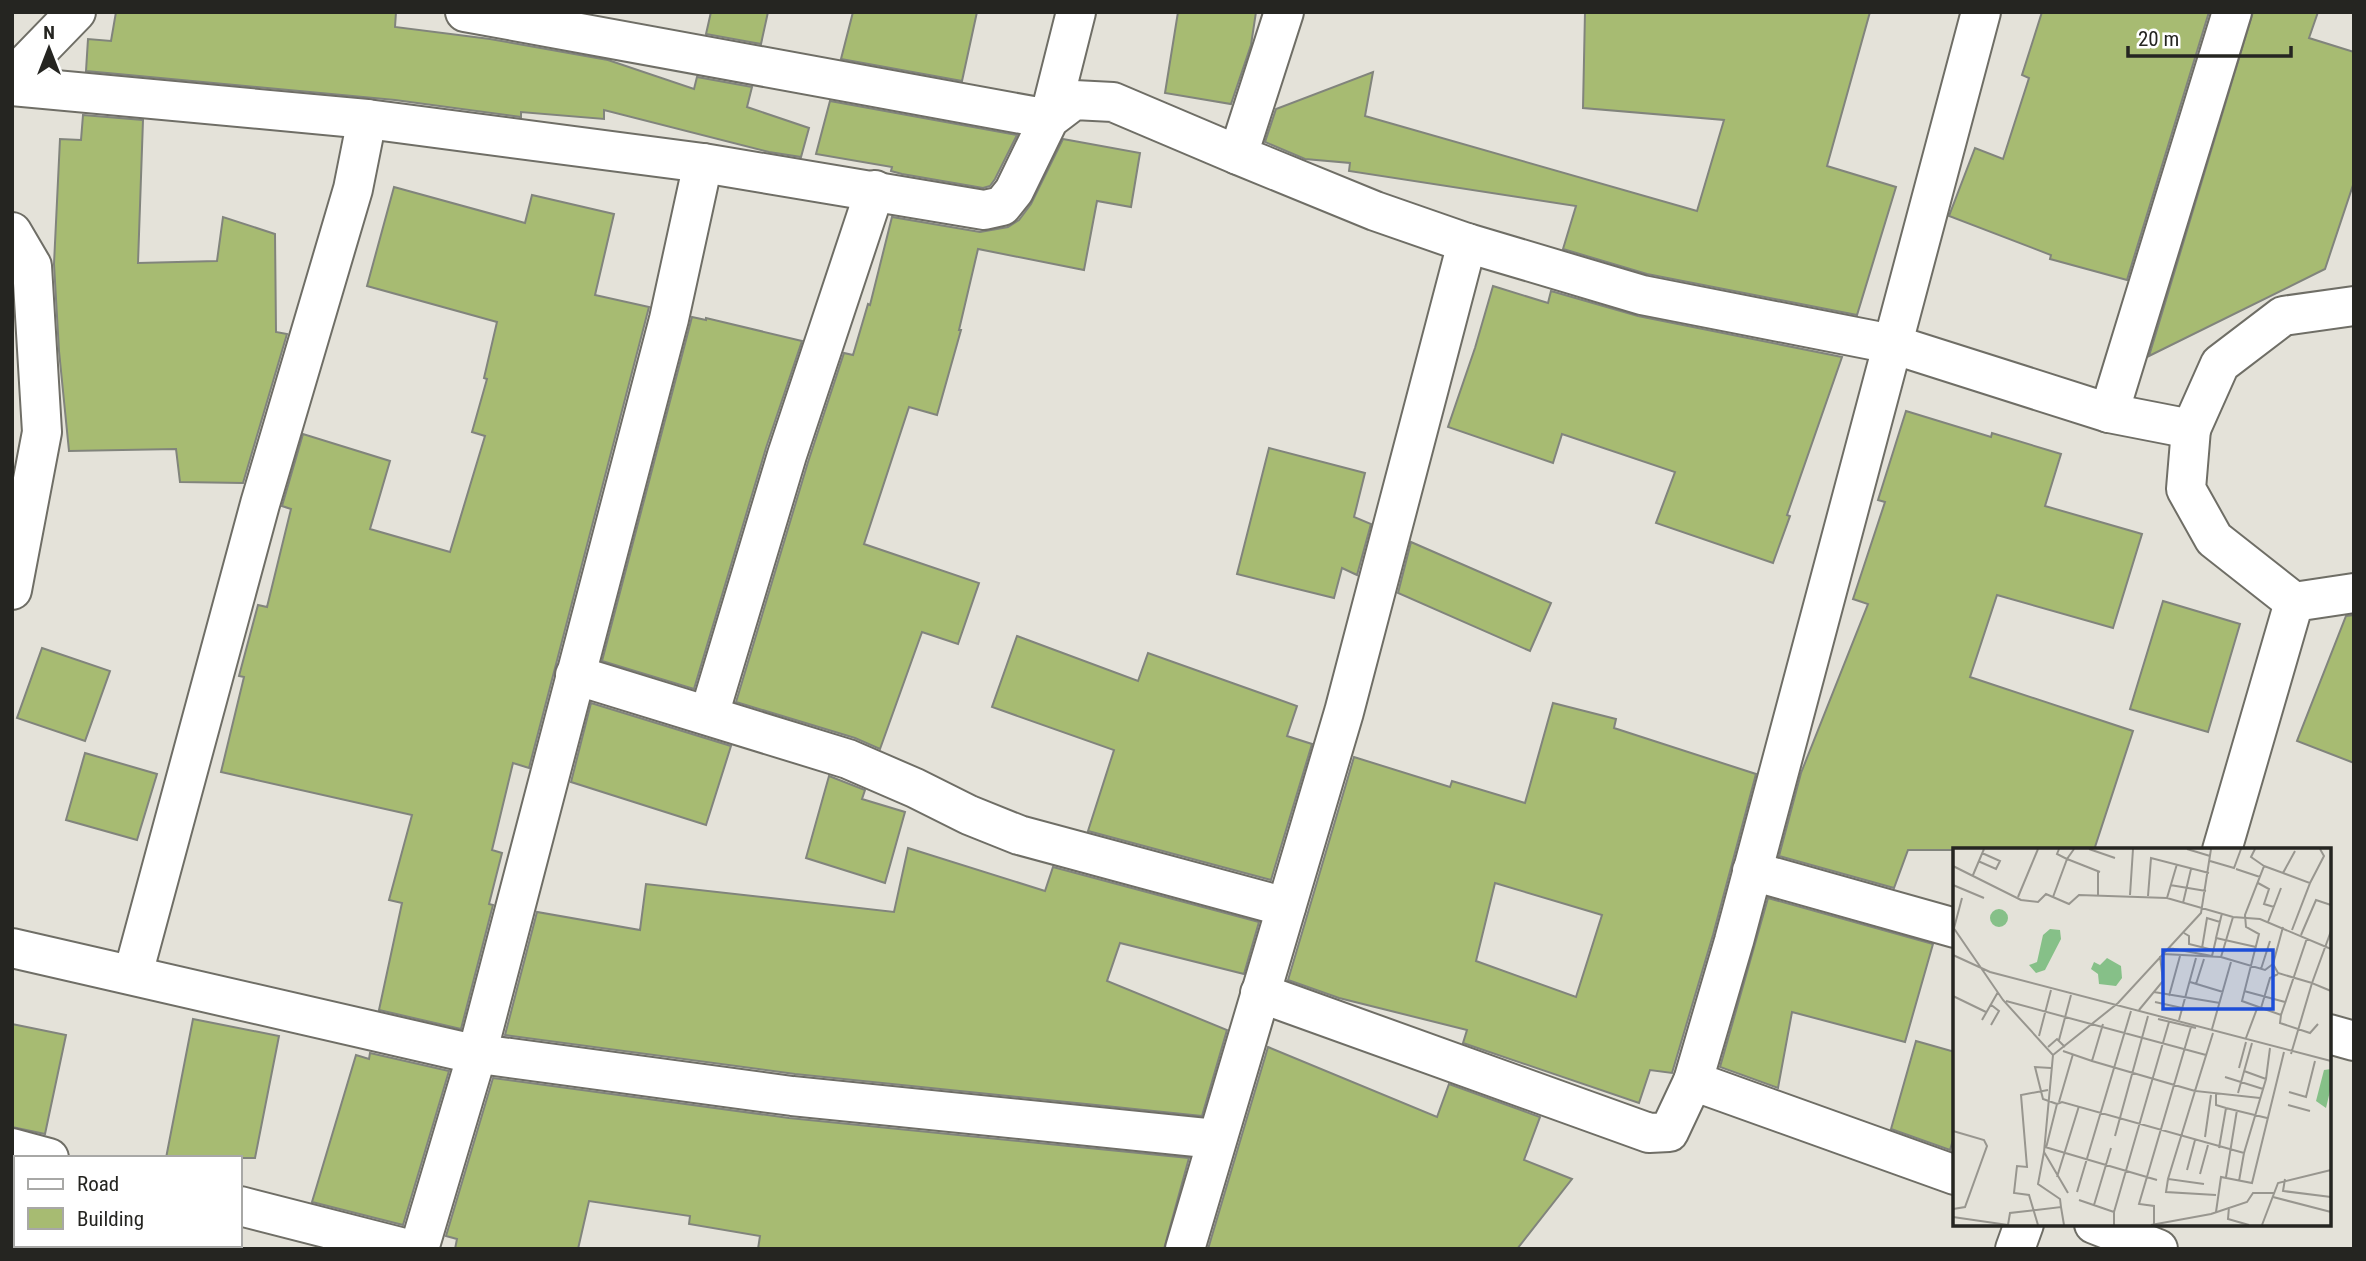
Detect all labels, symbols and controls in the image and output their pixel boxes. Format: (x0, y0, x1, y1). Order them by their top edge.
north arrow (14, 14, 84, 84)
scale bar (2128, 14, 2291, 58)
text: N (43, 21, 55, 44)
text: 20 m (2138, 27, 2179, 51)
inset map (1953, 848, 2331, 1226)
legend (14, 1156, 242, 1247)
text: Road (77, 1172, 119, 1196)
text: Building (77, 1207, 144, 1231)

